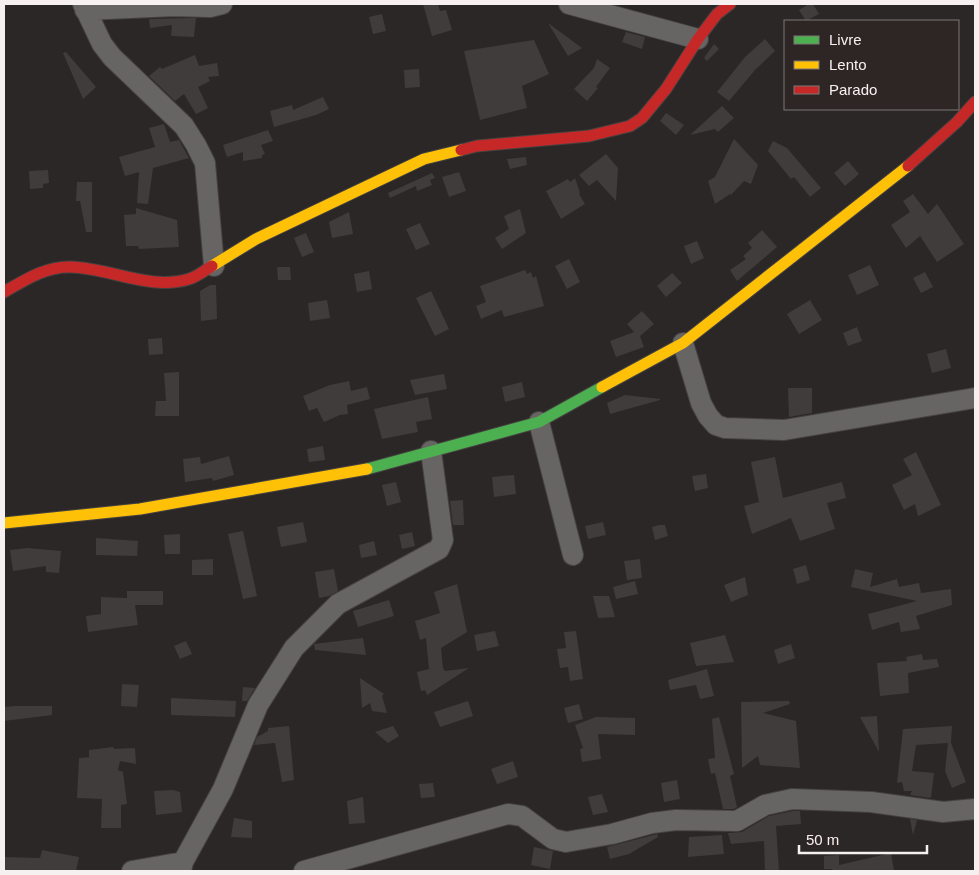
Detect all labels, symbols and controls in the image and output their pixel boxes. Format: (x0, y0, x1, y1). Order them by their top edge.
legend (784, 20, 959, 110)
text: Livre (829, 31, 862, 48)
text: Lento (829, 56, 867, 73)
text: Parado (829, 81, 877, 98)
scale bar (799, 822, 926, 854)
text: 50 m (806, 831, 839, 848)

